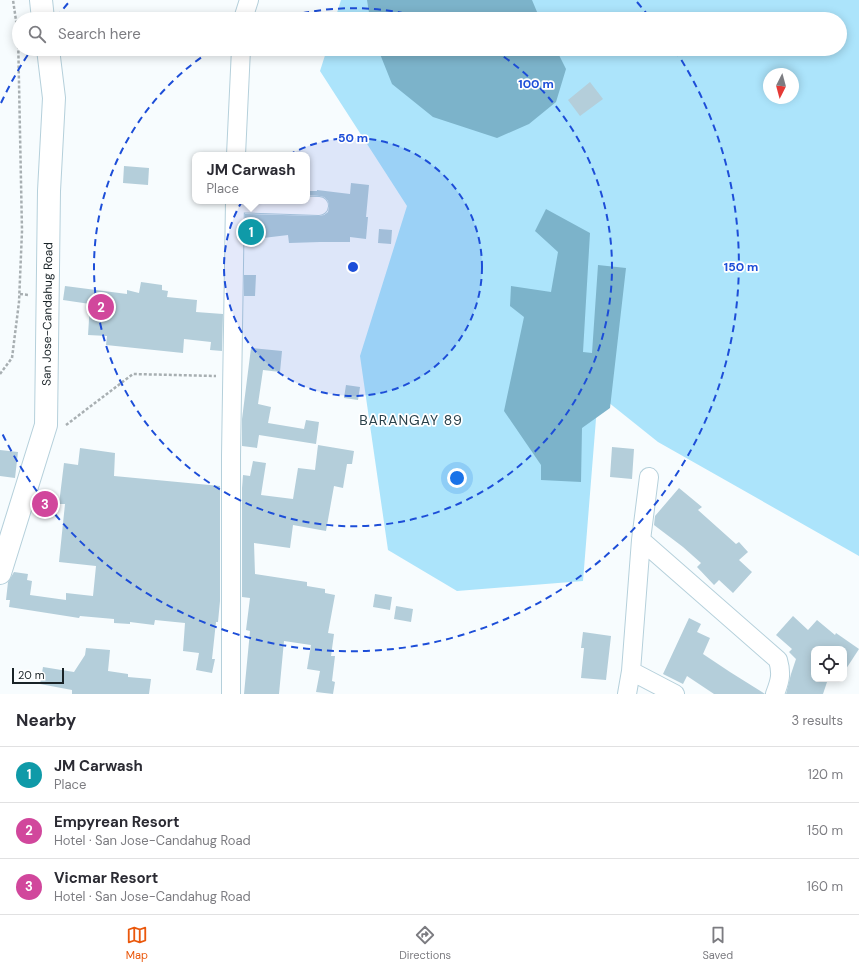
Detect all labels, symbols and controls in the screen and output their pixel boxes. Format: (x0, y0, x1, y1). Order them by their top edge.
search box (12, 12, 847, 56)
icon: search (26, 23, 48, 45)
text: Search here (58, 24, 141, 44)
north arrow (763, 68, 799, 104)
text: 100 m (518, 76, 554, 92)
text: 50 m (338, 130, 368, 146)
popup (192, 152, 310, 204)
text: JM Carwash (207, 160, 295, 180)
text: Place (207, 180, 239, 197)
pin: 1 (238, 217, 264, 247)
street label: San Jose-Candahug Road (39, 242, 56, 386)
text: 150 m (724, 259, 758, 275)
centre of rings (346, 260, 360, 274)
pin: 2 (88, 292, 114, 322)
district label: BARANGAY 89 (359, 411, 463, 429)
your location (447, 468, 467, 488)
pin: 3 (32, 489, 58, 519)
map controls (811, 646, 847, 682)
button: locate (811, 646, 847, 682)
scale bar (12, 666, 64, 685)
text: 20 m (18, 668, 44, 682)
text: Nearby (16, 709, 76, 731)
text: 3 results (791, 712, 843, 729)
text: JM Carwash (54, 756, 143, 776)
text: 1 (27, 766, 31, 783)
text: 120 m (808, 766, 843, 783)
text: Place (54, 776, 86, 793)
text: Empyrean Resort (54, 812, 179, 832)
text: 2 (25, 822, 33, 839)
text: 150 m (807, 822, 843, 839)
text: Hotel · San Jose-Candahug Road (54, 832, 251, 849)
text: Vicmar Resort (54, 868, 158, 888)
text: 3 (25, 878, 33, 895)
text: 160 m (807, 878, 843, 895)
text: Hotel · San Jose-Candahug Road (54, 888, 251, 905)
tab: Map (126, 924, 148, 962)
tab: Directions (399, 924, 451, 962)
tab: Saved (702, 924, 733, 962)

